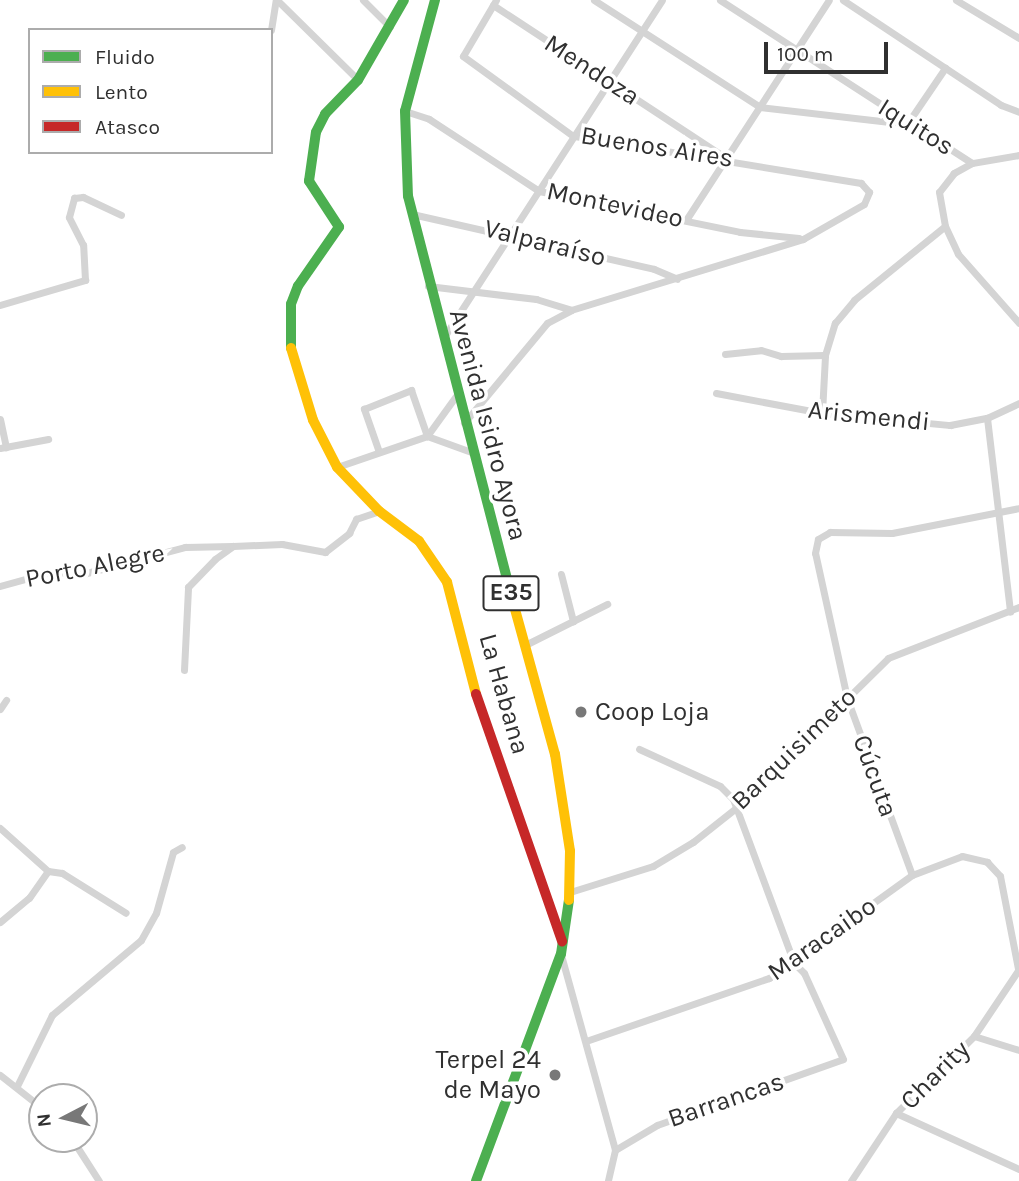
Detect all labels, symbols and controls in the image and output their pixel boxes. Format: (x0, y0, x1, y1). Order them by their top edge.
legend (28, 28, 273, 154)
street label: Mendoza (538, 28, 646, 112)
scale bar (767, 28, 891, 72)
text: 100 m (777, 42, 834, 66)
text: Fluido (95, 45, 155, 69)
text: Lento (95, 80, 148, 104)
street label: Iquitos (872, 92, 960, 162)
text: Atasco (95, 115, 160, 139)
street label: Buenos Aires (578, 120, 736, 174)
street label: Montevideo (544, 175, 686, 235)
street label: Valparaíso (481, 213, 609, 273)
street label: Avenida Isidro Ayora (442, 306, 534, 544)
street label: Arismendi (807, 394, 931, 438)
street label: Porto Alegre (23, 537, 167, 595)
road number: E35 (481, 572, 541, 614)
street label: La Habana (472, 630, 536, 758)
street label: Barquisimeto (725, 682, 863, 816)
place label: Coop Loja (595, 696, 710, 728)
marker: Coop Loja (573, 704, 589, 720)
street label: Cúcuta (846, 731, 904, 821)
street label: Maracaibo (762, 890, 882, 988)
street label: Charity (894, 1034, 976, 1116)
place label: Terpel 24 de Mayo (436, 1044, 541, 1106)
street label: Barrancas (664, 1066, 788, 1134)
marker: Terpel 24 de Mayo (547, 1067, 563, 1083)
north arrow (28, 1083, 98, 1153)
text: N (32, 1112, 56, 1128)

